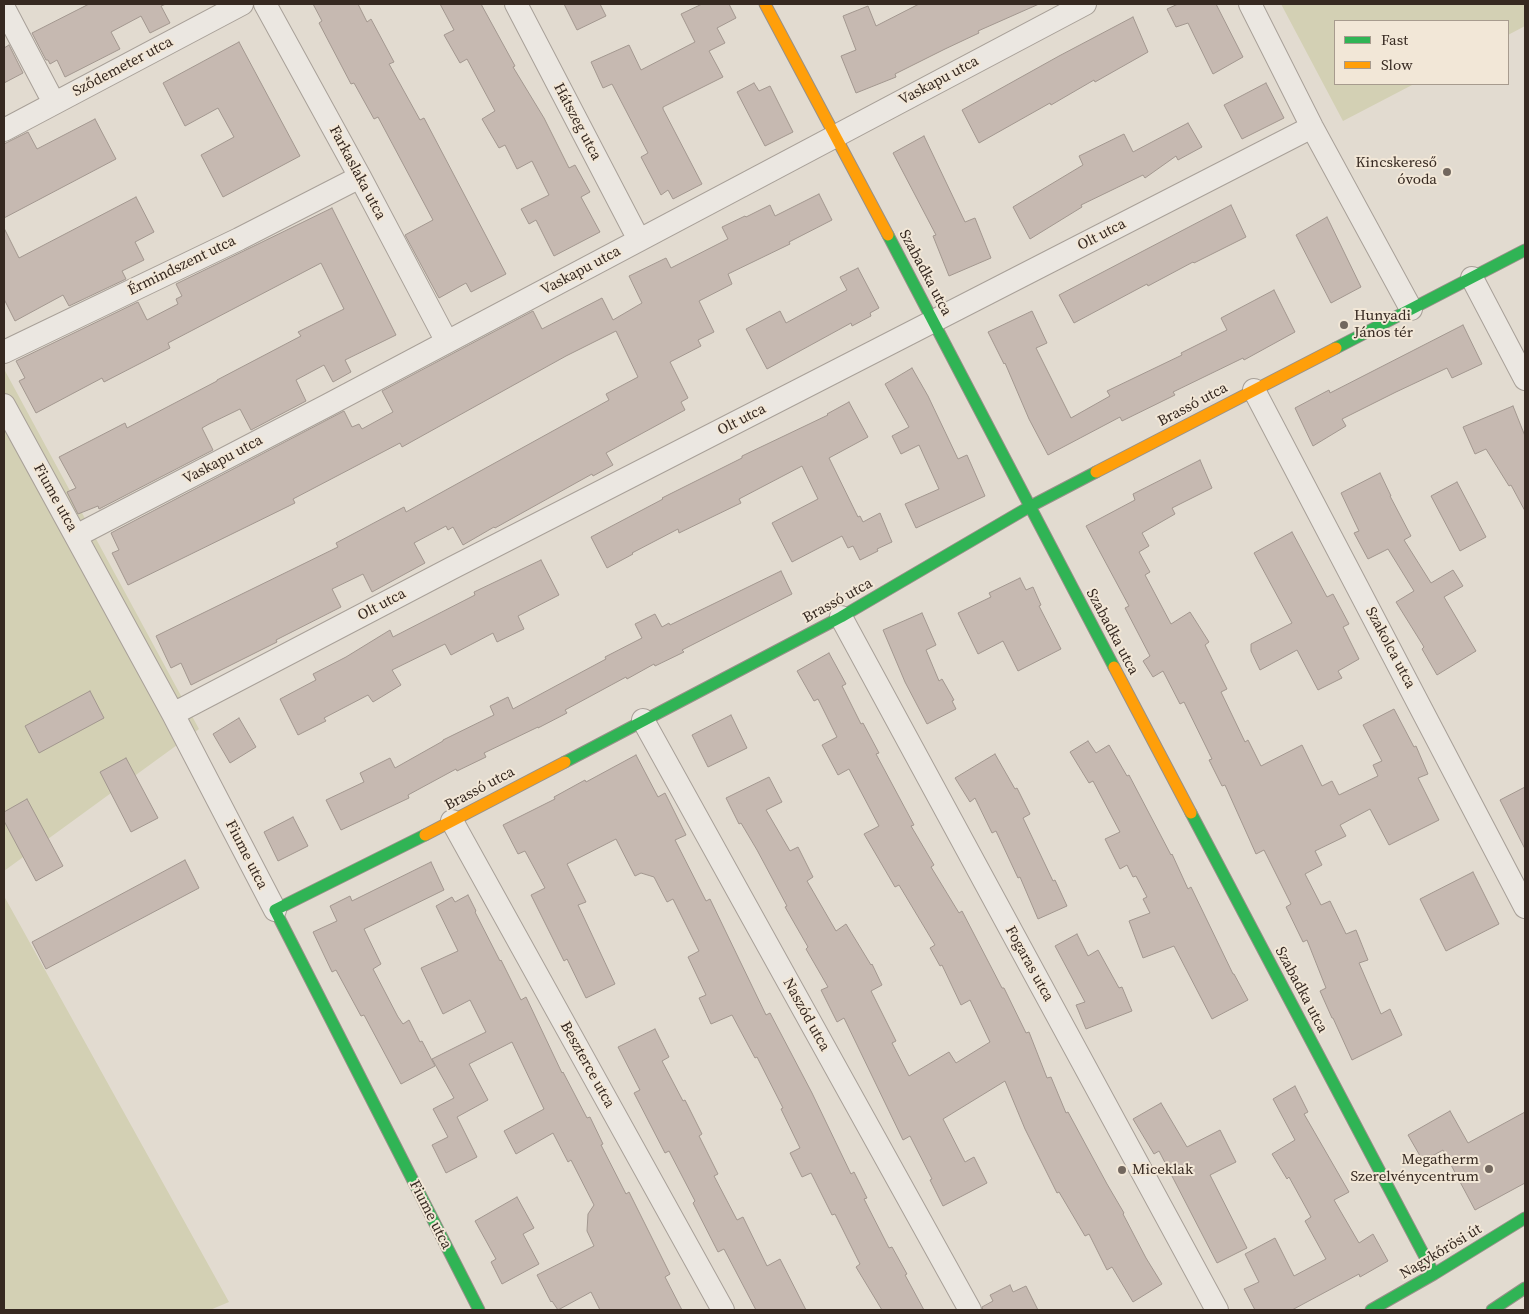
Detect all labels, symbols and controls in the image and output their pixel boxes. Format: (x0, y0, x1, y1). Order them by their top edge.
legend (1334, 20, 1509, 85)
text: Fast (1381, 29, 1408, 50)
street label: Sződemeter utca (70, 33, 176, 101)
street label: Vaskapu utca (896, 52, 982, 110)
text: Slow (1381, 54, 1413, 75)
street label: Hátszeg utca (549, 80, 605, 164)
street label: Farkaslaka utca (325, 123, 389, 223)
place label: Kincskereső óvoda (1356, 154, 1437, 189)
marker: Kincskereső óvoda (1441, 166, 1453, 178)
street label: Olt utca (1075, 215, 1129, 255)
street label: Szabadka utca (895, 227, 955, 319)
street label: Érmindszent utca (125, 232, 239, 300)
street label: Vaskapu utca (538, 242, 624, 300)
place label: Hunyadi János tér (1354, 307, 1413, 342)
marker: Hunyadi János tér (1338, 319, 1350, 331)
street label: Brassó utca (1155, 379, 1231, 431)
street label: Olt utca (715, 400, 769, 440)
street label: Vaskapu utca (180, 431, 266, 489)
street label: Fiume utca (29, 461, 81, 535)
street label: Brassó utca (800, 575, 876, 627)
street label: Olt utca (355, 585, 409, 625)
street label: Szabadka utca (1082, 586, 1142, 678)
street label: Szakolca utca (1361, 604, 1419, 692)
street label: Brassó utca (442, 763, 518, 815)
street label: Fiume utca (221, 818, 271, 892)
street label: Fogaras utca (1001, 923, 1057, 1005)
street label: Szabadka utca (1271, 944, 1331, 1036)
street label: Naszód utca (779, 975, 833, 1055)
street label: Beszterce utca (556, 1019, 618, 1111)
place label: Megatherm Szerelvénycentrum (1350, 1151, 1479, 1186)
place label: Miceklak (1132, 1161, 1193, 1179)
marker: Megatherm Szerelvénycentrum (1483, 1163, 1495, 1175)
marker: Miceklak (1116, 1164, 1128, 1176)
street label: Fiume utca (405, 1178, 455, 1252)
street label: Nagykőrösi út (1397, 1221, 1485, 1283)

